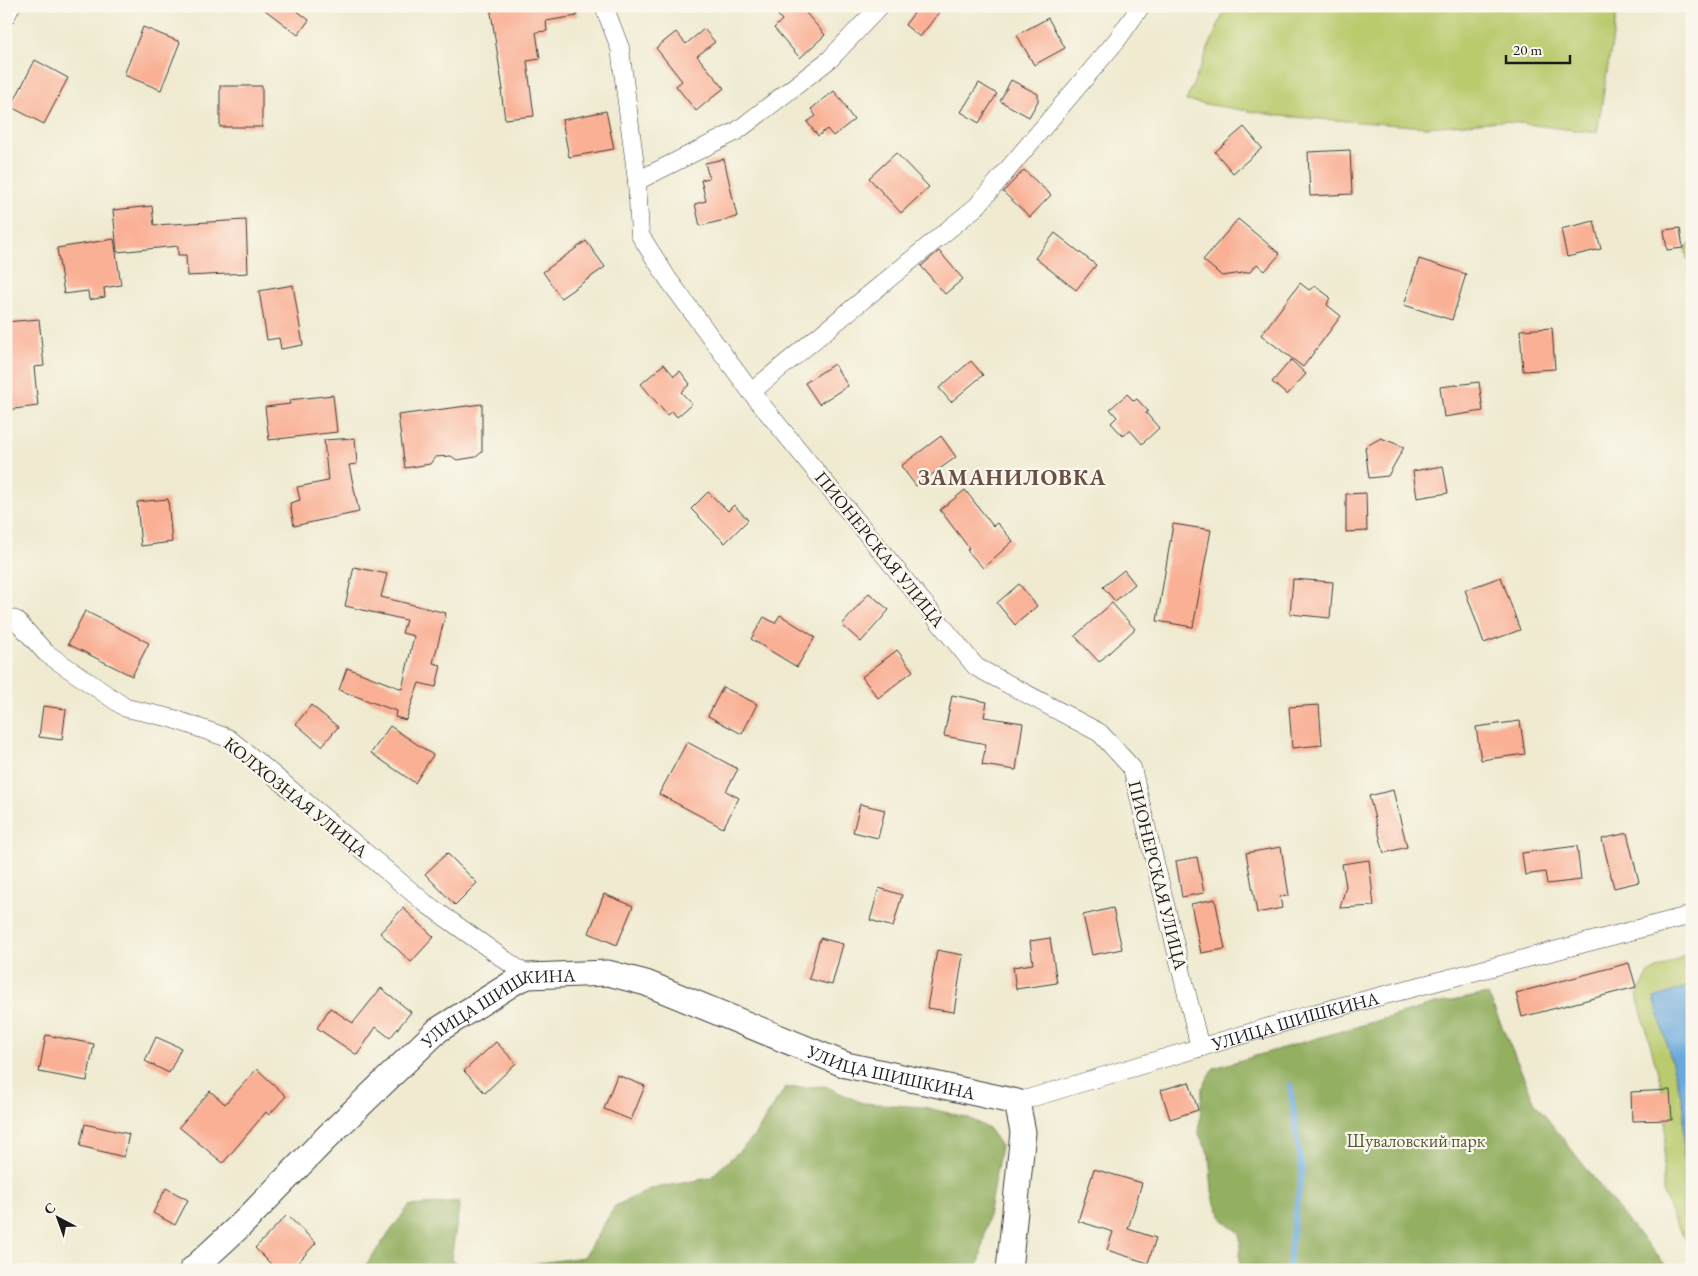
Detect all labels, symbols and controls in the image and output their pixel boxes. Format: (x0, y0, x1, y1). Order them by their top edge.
scale bar (1506, 32, 1569, 64)
text: 20 m (1513, 40, 1542, 59)
district label: ЗАМАНИЛОВКА (918, 463, 1106, 492)
street label: ПИОНЕРСКАЯ УЛИЦА (810, 466, 950, 632)
street label: КОЛХОЗНАЯ УЛИЦА (219, 732, 373, 863)
street label: ПИОНЕРСКАЯ УЛИЦА (1123, 778, 1193, 973)
street label: УЛИЦА ШИШКИНА (415, 963, 576, 1053)
street label: УЛИЦА ШИШКИНА (1208, 985, 1382, 1055)
street label: УЛИЦА ШИШКИНА (803, 1039, 978, 1104)
park label: Шуваловский парк (1347, 1129, 1486, 1152)
north arrow (32, 1194, 82, 1244)
text: С (40, 1198, 59, 1218)

